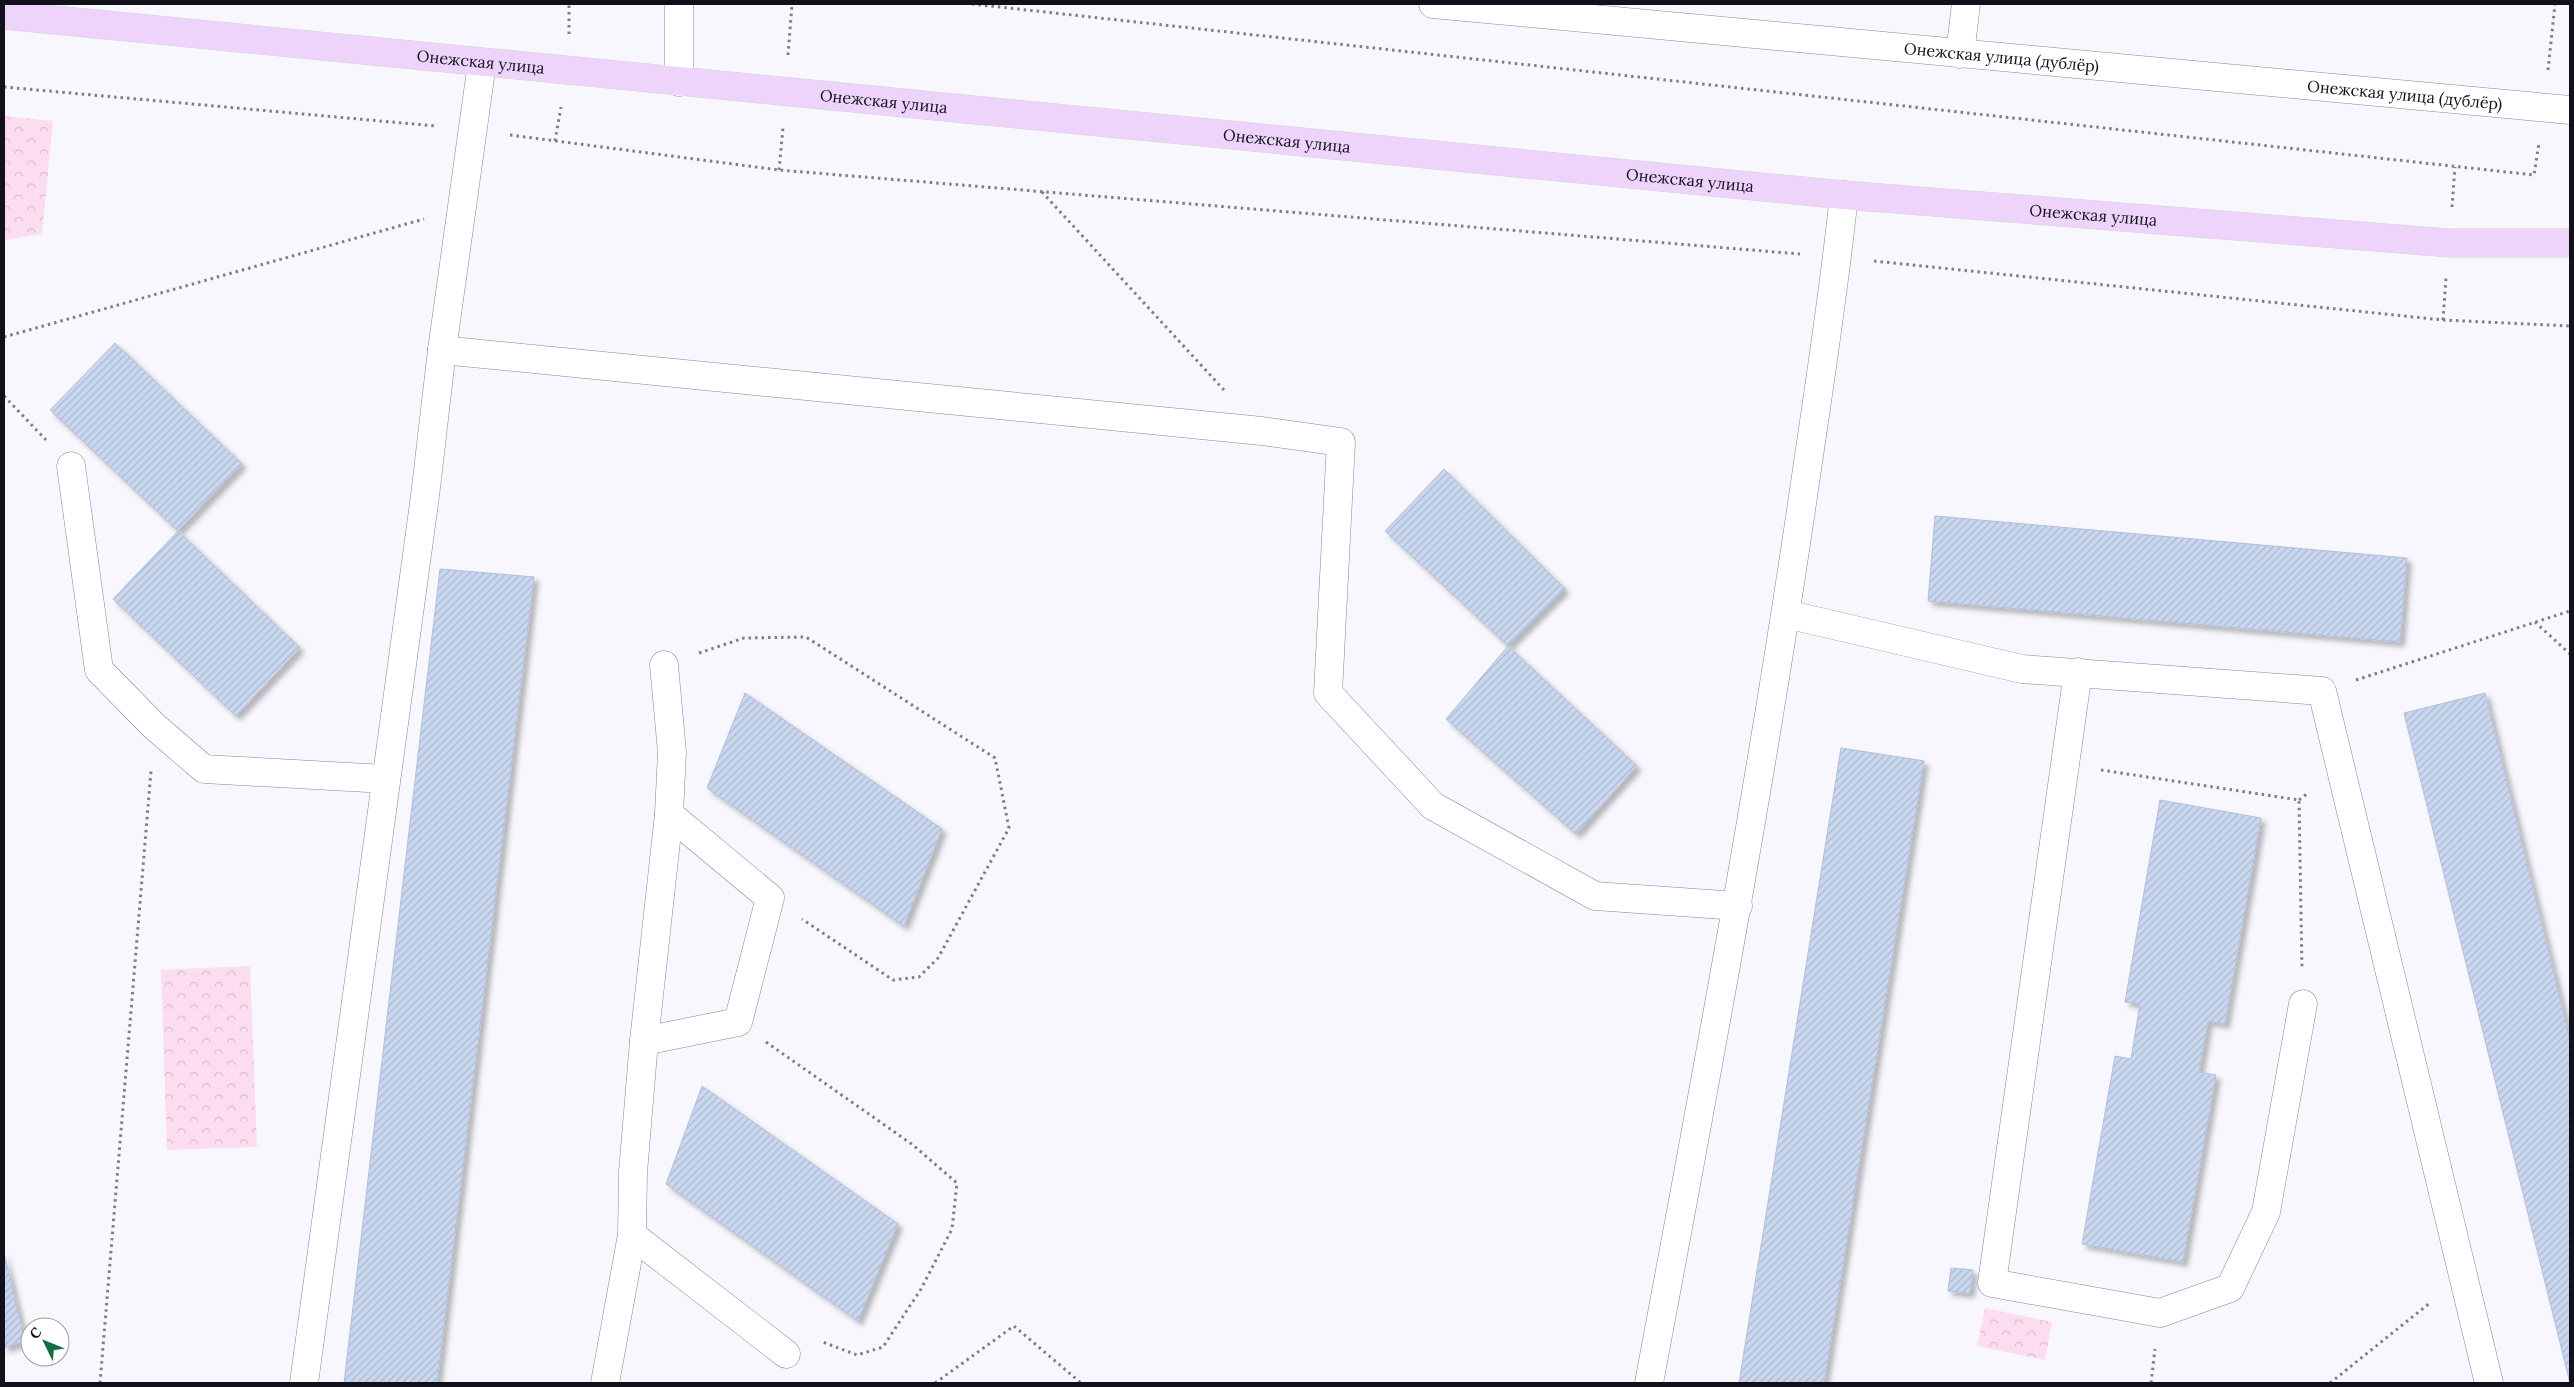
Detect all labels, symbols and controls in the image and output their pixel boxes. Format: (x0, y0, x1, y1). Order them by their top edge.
street label: Онежская улица (дублёр) (1903, 38, 2100, 77)
street label: Онежская улица (416, 45, 545, 78)
street label: Онежская улица (дублёр) (2306, 76, 2503, 115)
street label: Онежская улица (819, 85, 949, 117)
street label: Онежская улица (1222, 124, 1352, 157)
street label: Онежская улица (1625, 164, 1755, 196)
street label: Онежская улица (2029, 200, 2158, 230)
north arrow (20, 1317, 70, 1367)
text: С (26, 1323, 46, 1343)

